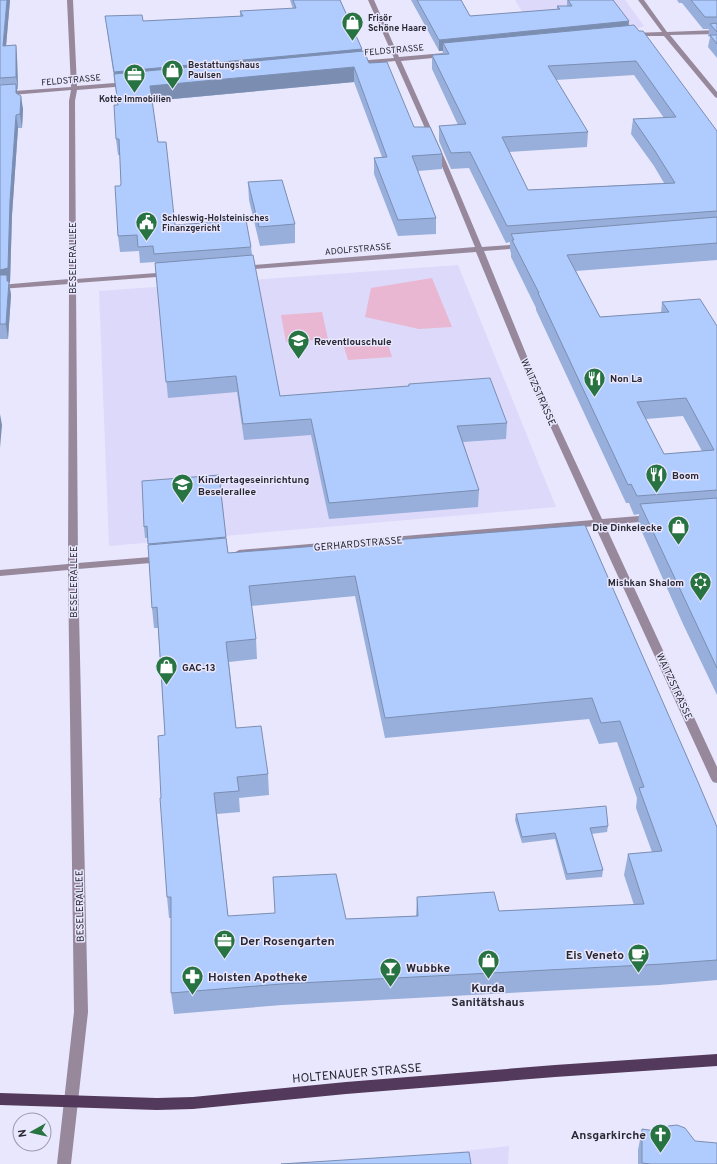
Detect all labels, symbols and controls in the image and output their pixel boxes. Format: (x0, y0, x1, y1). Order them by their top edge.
shop icon: Frisör Schöne Haare (340, 10, 366, 43)
place label: Frisör Schöne Haare (368, 13, 427, 34)
street label: FELDSTRASSE (364, 42, 424, 59)
shop icon: Bestattungshaus Paulsen (160, 57, 186, 90)
place label: Bestattungshaus Paulsen (188, 60, 260, 81)
office icon: Kotte Immobilien (122, 61, 148, 94)
street label: FELDSTRASSE (41, 72, 101, 89)
place label: Kotte Immobilien (99, 94, 171, 105)
public building icon: Schleswig-Holsteinisches Finanzgericht (134, 210, 160, 243)
place label: Schleswig-Holsteinisches Finanzgericht (162, 213, 269, 234)
street label: BESELERALLEE (67, 222, 80, 294)
street label: ADOLFSTRASSE (324, 241, 392, 258)
school or university icon: Reventlouschule (286, 328, 312, 361)
place label: Reventlouschule (314, 336, 392, 349)
street label: WAITZSTRASSE (517, 357, 558, 428)
restaurant icon: Non La (581, 365, 607, 398)
place label: Non La (610, 373, 642, 386)
restaurant icon: Boom (644, 462, 670, 495)
place label: Boom (672, 470, 699, 483)
school or university icon: Kindertageseinrichtung Beselerallee (169, 472, 195, 505)
place label: Kindertageseinrichtung Beselerallee (198, 474, 309, 499)
shop icon: Die Dinkelecke (665, 514, 691, 547)
place label: Die Dinkelecke (592, 522, 662, 535)
street label: GERHARDSTRASSE (313, 534, 403, 555)
street label: BESELERALLEE (68, 546, 81, 618)
synagogue icon: Mishkan Shalom (687, 569, 713, 602)
place label: Mishkan Shalom (608, 577, 684, 590)
street label: WAITZSTRASSE (653, 651, 695, 722)
shop icon: GAC-13 (154, 654, 180, 687)
place label: GAC-13 (182, 662, 216, 675)
street label: BESELERALLEE (73, 870, 88, 942)
office icon: Der Rosengarten (211, 928, 237, 961)
place label: Der Rosengarten (240, 934, 335, 950)
cafe icon: Eis Veneto (626, 942, 652, 975)
shop icon: Kurda Sanitätshaus (475, 948, 501, 981)
place label: Eis Veneto (566, 948, 624, 964)
bar icon: Wubbke (378, 955, 404, 988)
place label: Wubbke (406, 961, 450, 977)
pharmacy icon: Holsten Apotheke (179, 964, 205, 997)
place label: Holsten Apotheke (208, 970, 308, 986)
place label: Kurda Sanitätshaus (451, 981, 525, 1011)
street label: HOLTENAUER STRASSE (292, 1060, 423, 1088)
north arrow (12, 1112, 52, 1152)
church icon: Ansgarkirche (648, 1122, 674, 1155)
text: N (16, 1128, 31, 1138)
place label: Ansgarkirche (571, 1128, 646, 1144)

